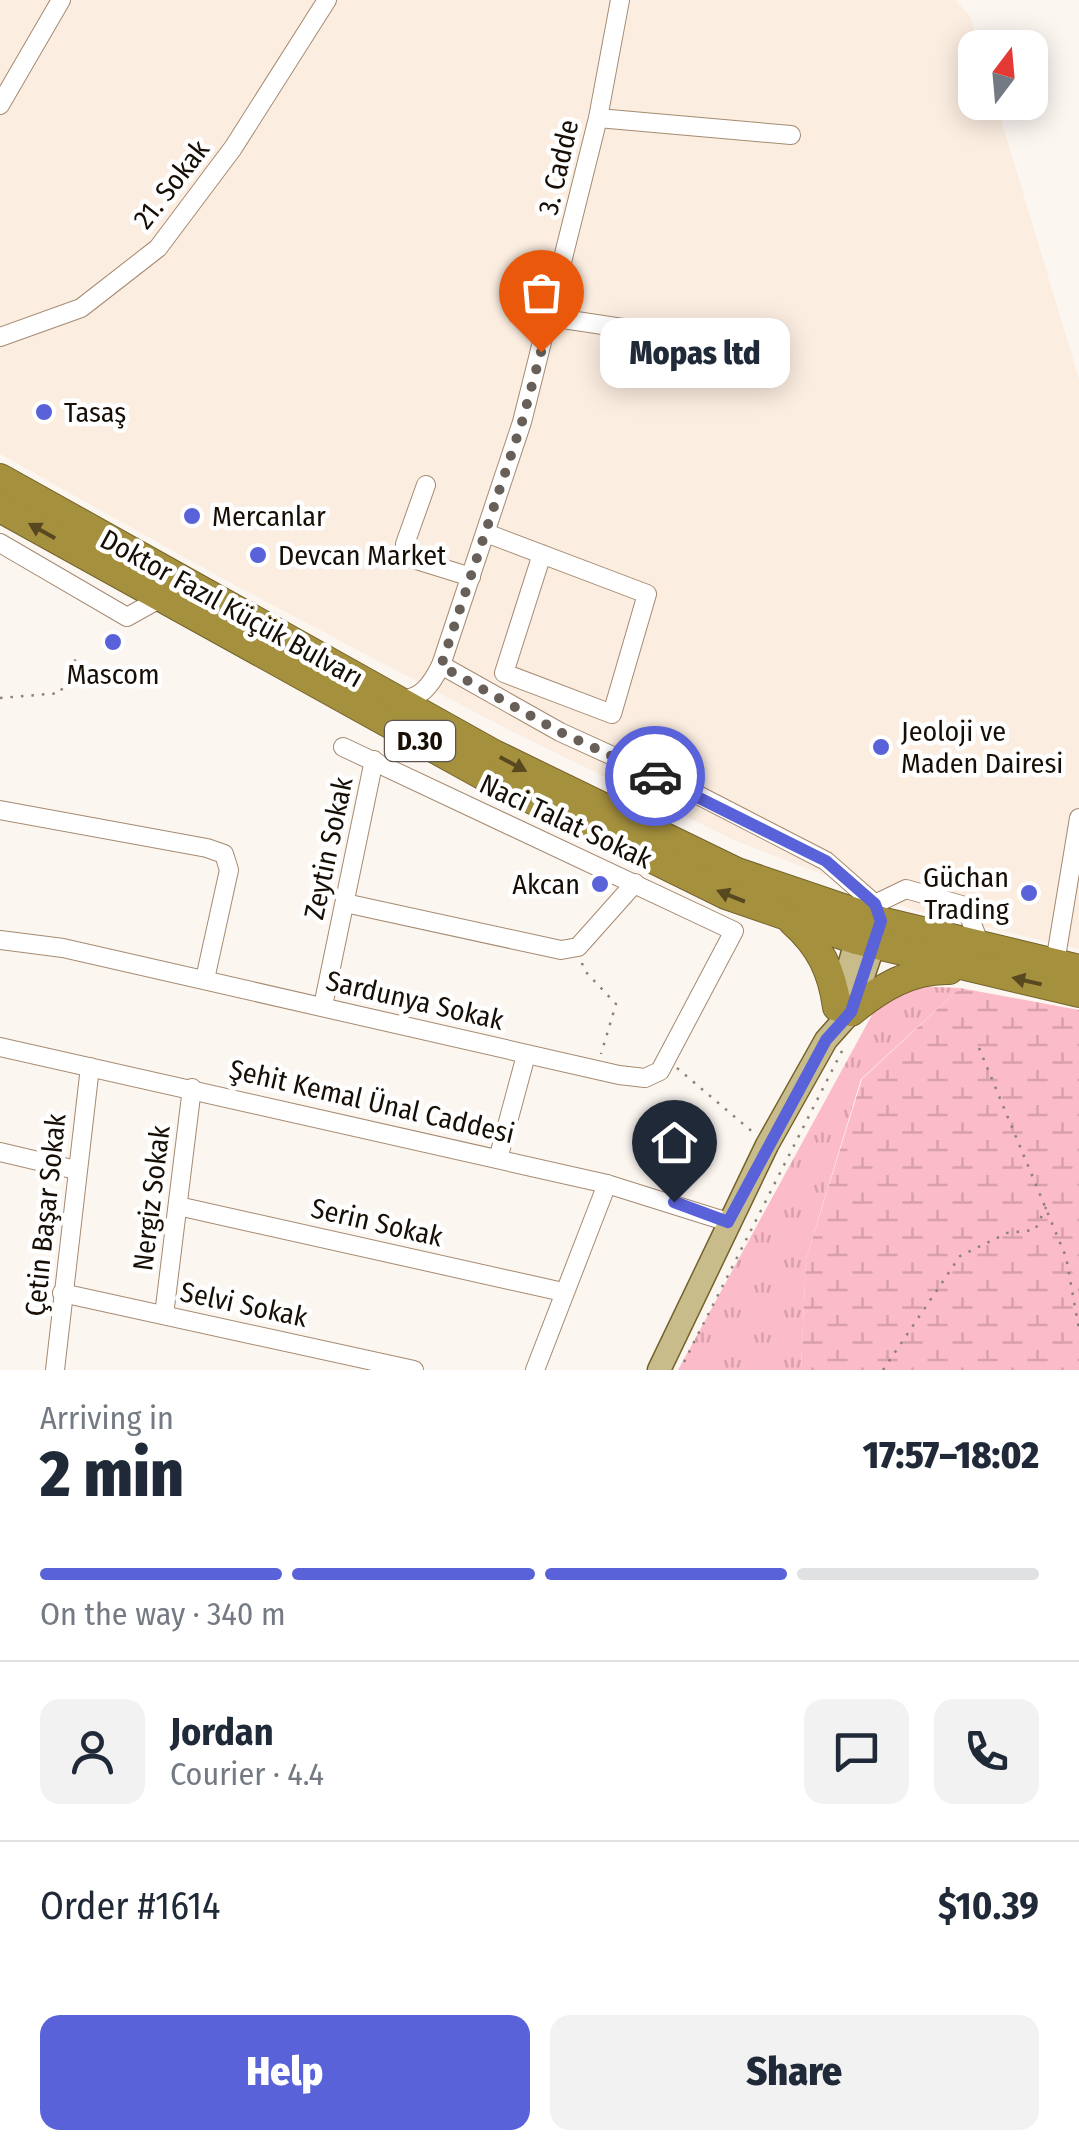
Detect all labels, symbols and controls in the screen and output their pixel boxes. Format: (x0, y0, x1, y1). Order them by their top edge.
north arrow (958, 30, 1048, 120)
map controls (958, 30, 1048, 120)
street label: 3. Cadde (532, 116, 585, 218)
street label: 21. Sokak (127, 133, 217, 235)
pin (499, 250, 584, 353)
icon: bag (514, 265, 569, 320)
callout: Mopas ltd (601, 317, 791, 387)
text: Mopas ltd (629, 334, 761, 372)
place label: Tasaş (64, 396, 126, 429)
marker: Tasaş (33, 401, 55, 423)
place label: Mercanlar (212, 500, 326, 533)
marker: Mercanlar (181, 505, 203, 527)
street label: Doktor Fazıl Küçük Bulvarı (95, 522, 369, 694)
one-way arrow (28, 523, 57, 540)
place label: Devcan Market (278, 539, 447, 572)
marker: Devcan Market (247, 544, 269, 566)
marker: Mascom (102, 631, 124, 653)
place label: Mascom (66, 658, 160, 691)
place label: Jeoloji ve Maden Dairesi (901, 715, 1063, 780)
road number: D.30 (385, 721, 455, 761)
courier (605, 726, 705, 826)
marker: Jeoloji ve Maden Dairesi (870, 736, 892, 758)
icon: car (628, 749, 683, 804)
one-way arrow (499, 755, 528, 772)
street label: Naci Talat Sokak (475, 767, 658, 876)
street label: Zeytin Sokak (297, 773, 360, 922)
place label: Güchan Trading (923, 861, 1010, 926)
place label: Akcan (512, 868, 580, 901)
marker: Akcan (589, 873, 611, 895)
marker: Güchan Trading (1018, 882, 1040, 904)
one-way arrow (717, 888, 746, 904)
street label: Sardunya Sokak (323, 964, 508, 1037)
one-way arrow (1011, 973, 1042, 989)
street label: Şehit Kemal Ünal Caddesi (226, 1053, 518, 1150)
pin (632, 1100, 717, 1203)
street label: Çetin Başar Sokak (18, 1111, 73, 1318)
icon: home (647, 1115, 702, 1170)
street label: Nergiz Sokak (126, 1123, 177, 1273)
street label: Serin Sokak (308, 1191, 447, 1254)
street label: Selvi Sokak (177, 1275, 311, 1334)
text: Arriving in (40, 1399, 174, 1437)
text: 17:57–18:02 (863, 1432, 1039, 1478)
text: 2 min (40, 1435, 184, 1513)
text: On the way · 340 m (40, 1595, 286, 1633)
button: person (40, 1699, 145, 1804)
button: chat (804, 1699, 909, 1804)
button: phone (934, 1699, 1039, 1804)
text: Jordan (170, 1709, 274, 1755)
text: Courier · 4.4 (170, 1755, 324, 1793)
text: Order #1614 (40, 1883, 221, 1929)
text: $10.39 (938, 1883, 1039, 1929)
button: Help (40, 2015, 530, 2130)
button: Share (550, 2015, 1039, 2130)

